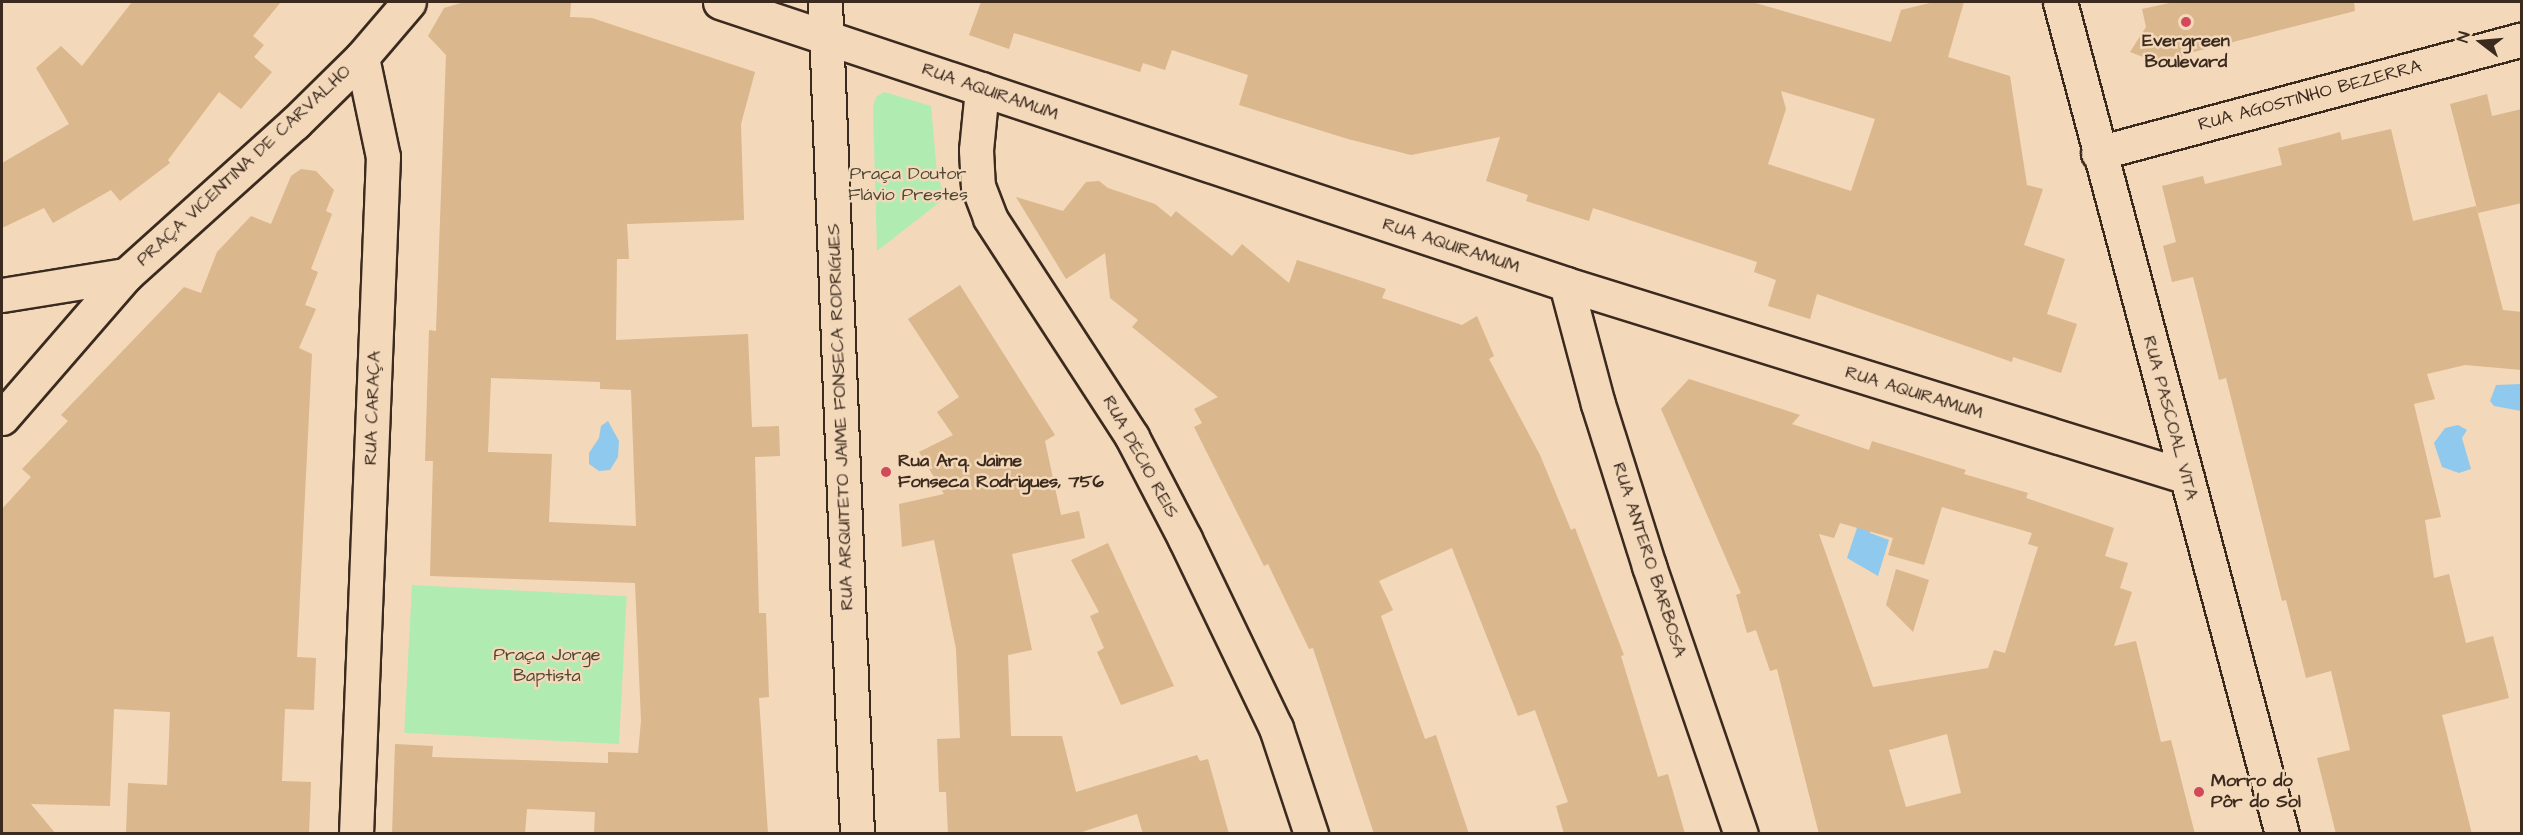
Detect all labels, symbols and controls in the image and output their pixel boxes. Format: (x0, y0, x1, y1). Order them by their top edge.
north arrow (2451, 12, 2511, 72)
marker: Evergreen Boulevard (2179, 15, 2193, 29)
text: N (2452, 29, 2476, 45)
place label: Evergreen Boulevard (2142, 31, 2230, 74)
street label: RUA AGOSTINHO BEZERRA (2196, 56, 2424, 136)
street label: RUA AQUIRAMUM (919, 58, 1061, 126)
street label: PRAÇA VICENTINA DE CARVALHO (132, 61, 356, 271)
park label: Praça Doutor Flávio Prestes (848, 164, 968, 207)
street label: RUA AQUIRAMUM (1380, 214, 1522, 278)
street label: RUA ARQUITETO JAIME FONSECA RODRIGUES (823, 223, 859, 611)
street label: RUA PASCOAL VITA (2138, 334, 2202, 502)
street label: RUA CARAÇA (360, 350, 386, 466)
street label: RUA AQUIRAMUM (1842, 362, 1986, 424)
street label: RUA DÉCIO REIS (1097, 392, 1183, 522)
place label: Rua Arq. Jaime Fonseca Rodrigues, 756 (898, 451, 1104, 494)
street label: RUA ANTERO BARBOSA (1607, 460, 1691, 660)
marker: Rua Arq. Jaime Fonseca Rodrigues, 756 (879, 465, 893, 479)
park label: Praça Jorge Baptista (494, 645, 600, 688)
place label: Morro do Pôr do Sol (2211, 771, 2301, 814)
marker: Morro do Pôr do Sol (2192, 785, 2206, 799)

